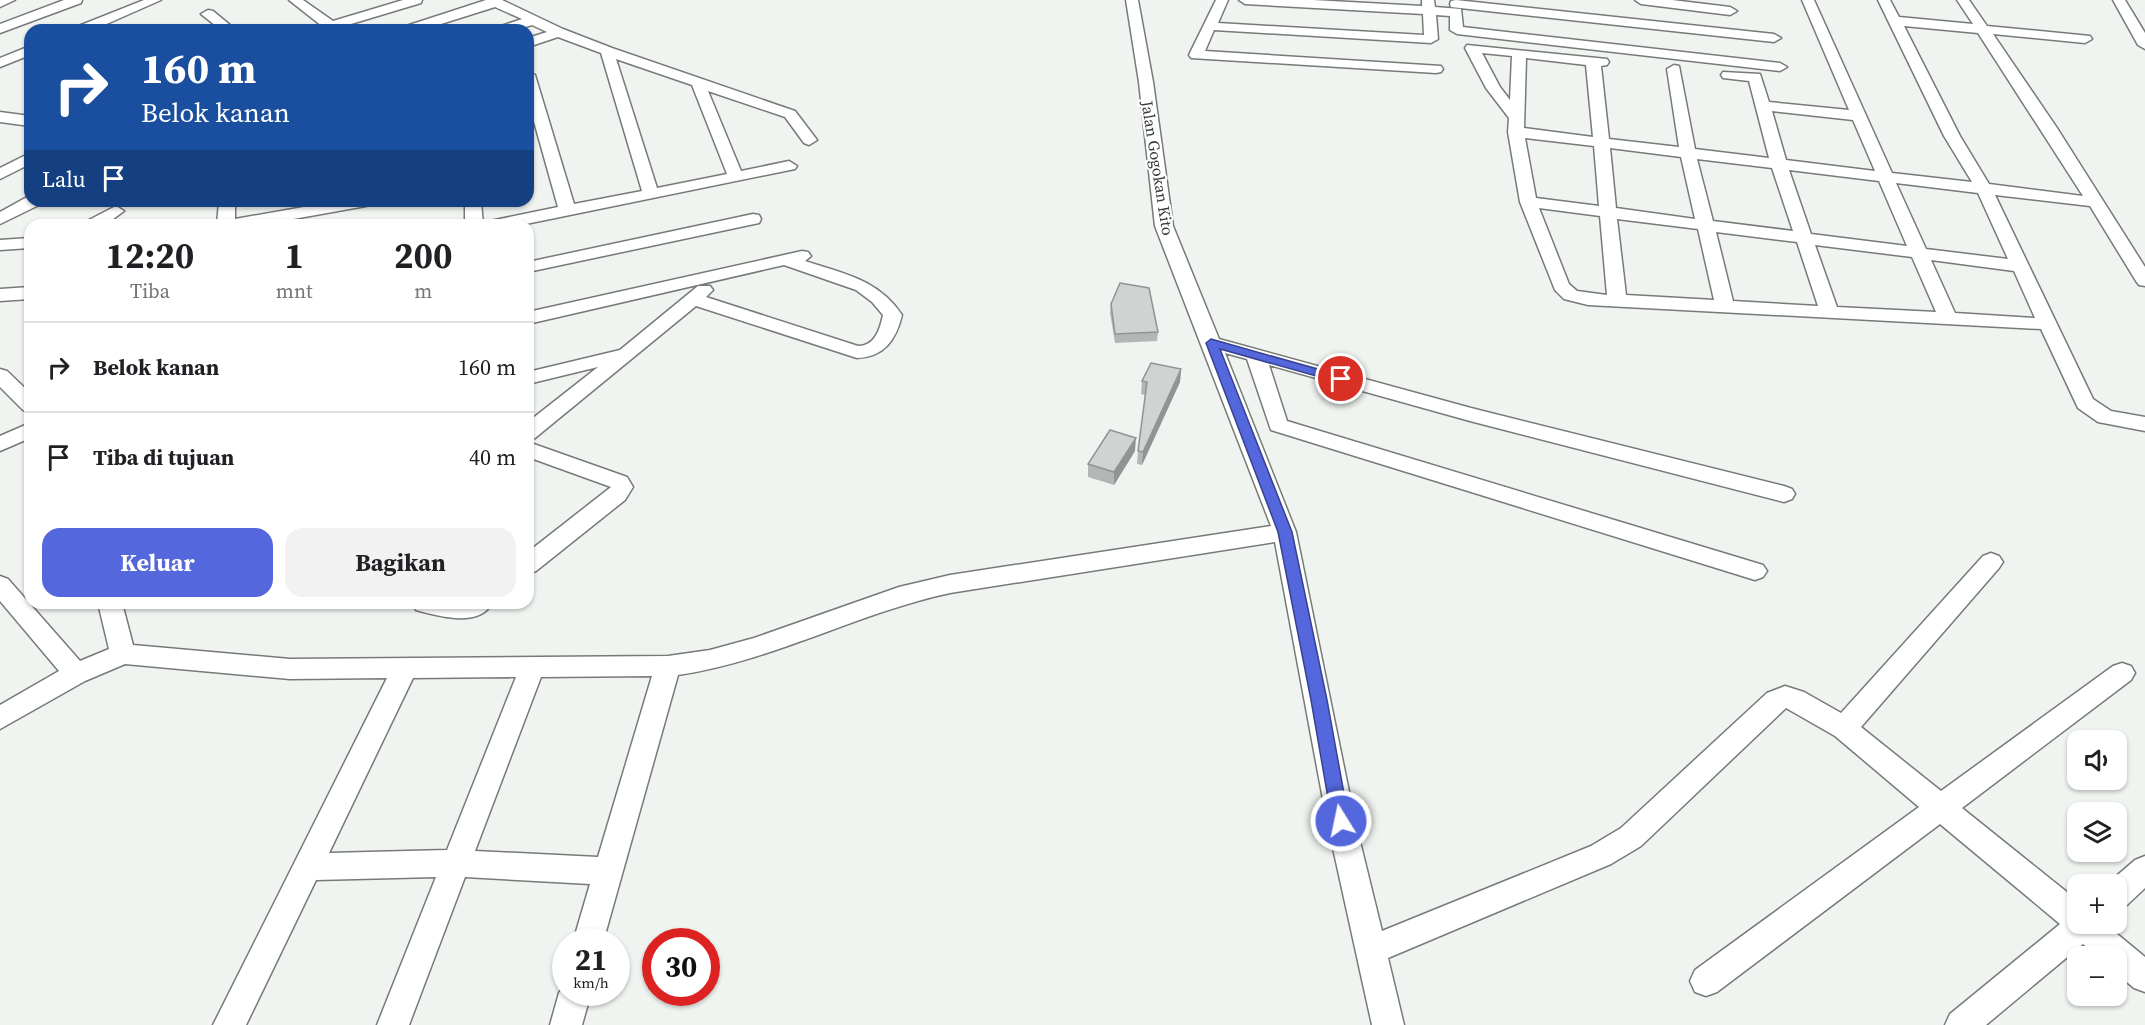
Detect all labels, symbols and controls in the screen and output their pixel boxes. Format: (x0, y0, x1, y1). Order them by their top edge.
text: 160 m (141, 39, 256, 97)
icon: right (42, 48, 120, 126)
text: Belok kanan (141, 94, 290, 131)
street label: Jalan Gogokan Kito (1136, 98, 1180, 237)
icon: arrive (97, 162, 130, 195)
text: Lalu (42, 164, 85, 194)
text: 12:20 (106, 231, 194, 280)
text: 1 (284, 231, 304, 280)
text: 200 (394, 231, 452, 280)
text: Tiba (130, 277, 170, 305)
text: mnt (276, 277, 312, 305)
text: m (414, 277, 432, 305)
icon: right (42, 351, 75, 384)
text: Belok kanan (93, 352, 219, 382)
text: 160 m (458, 352, 516, 382)
pin (1315, 353, 1366, 404)
icon: arrive (1324, 362, 1357, 395)
icon: arrive (42, 441, 75, 474)
text: Tiba di tujuan (93, 442, 234, 472)
text: 40 m (469, 442, 516, 472)
button: Keluar (42, 528, 273, 597)
button: Bagikan (285, 528, 516, 597)
map controls (2067, 730, 2127, 1006)
button: sound (2067, 730, 2127, 790)
position arrow (1309, 789, 1373, 853)
button: layers (2067, 802, 2127, 862)
button: + (2067, 874, 2127, 934)
speed limit sign: 30 (642, 928, 720, 1006)
text: 21 (575, 939, 607, 980)
button: − (2067, 946, 2127, 1006)
text: km/h (573, 972, 609, 993)

